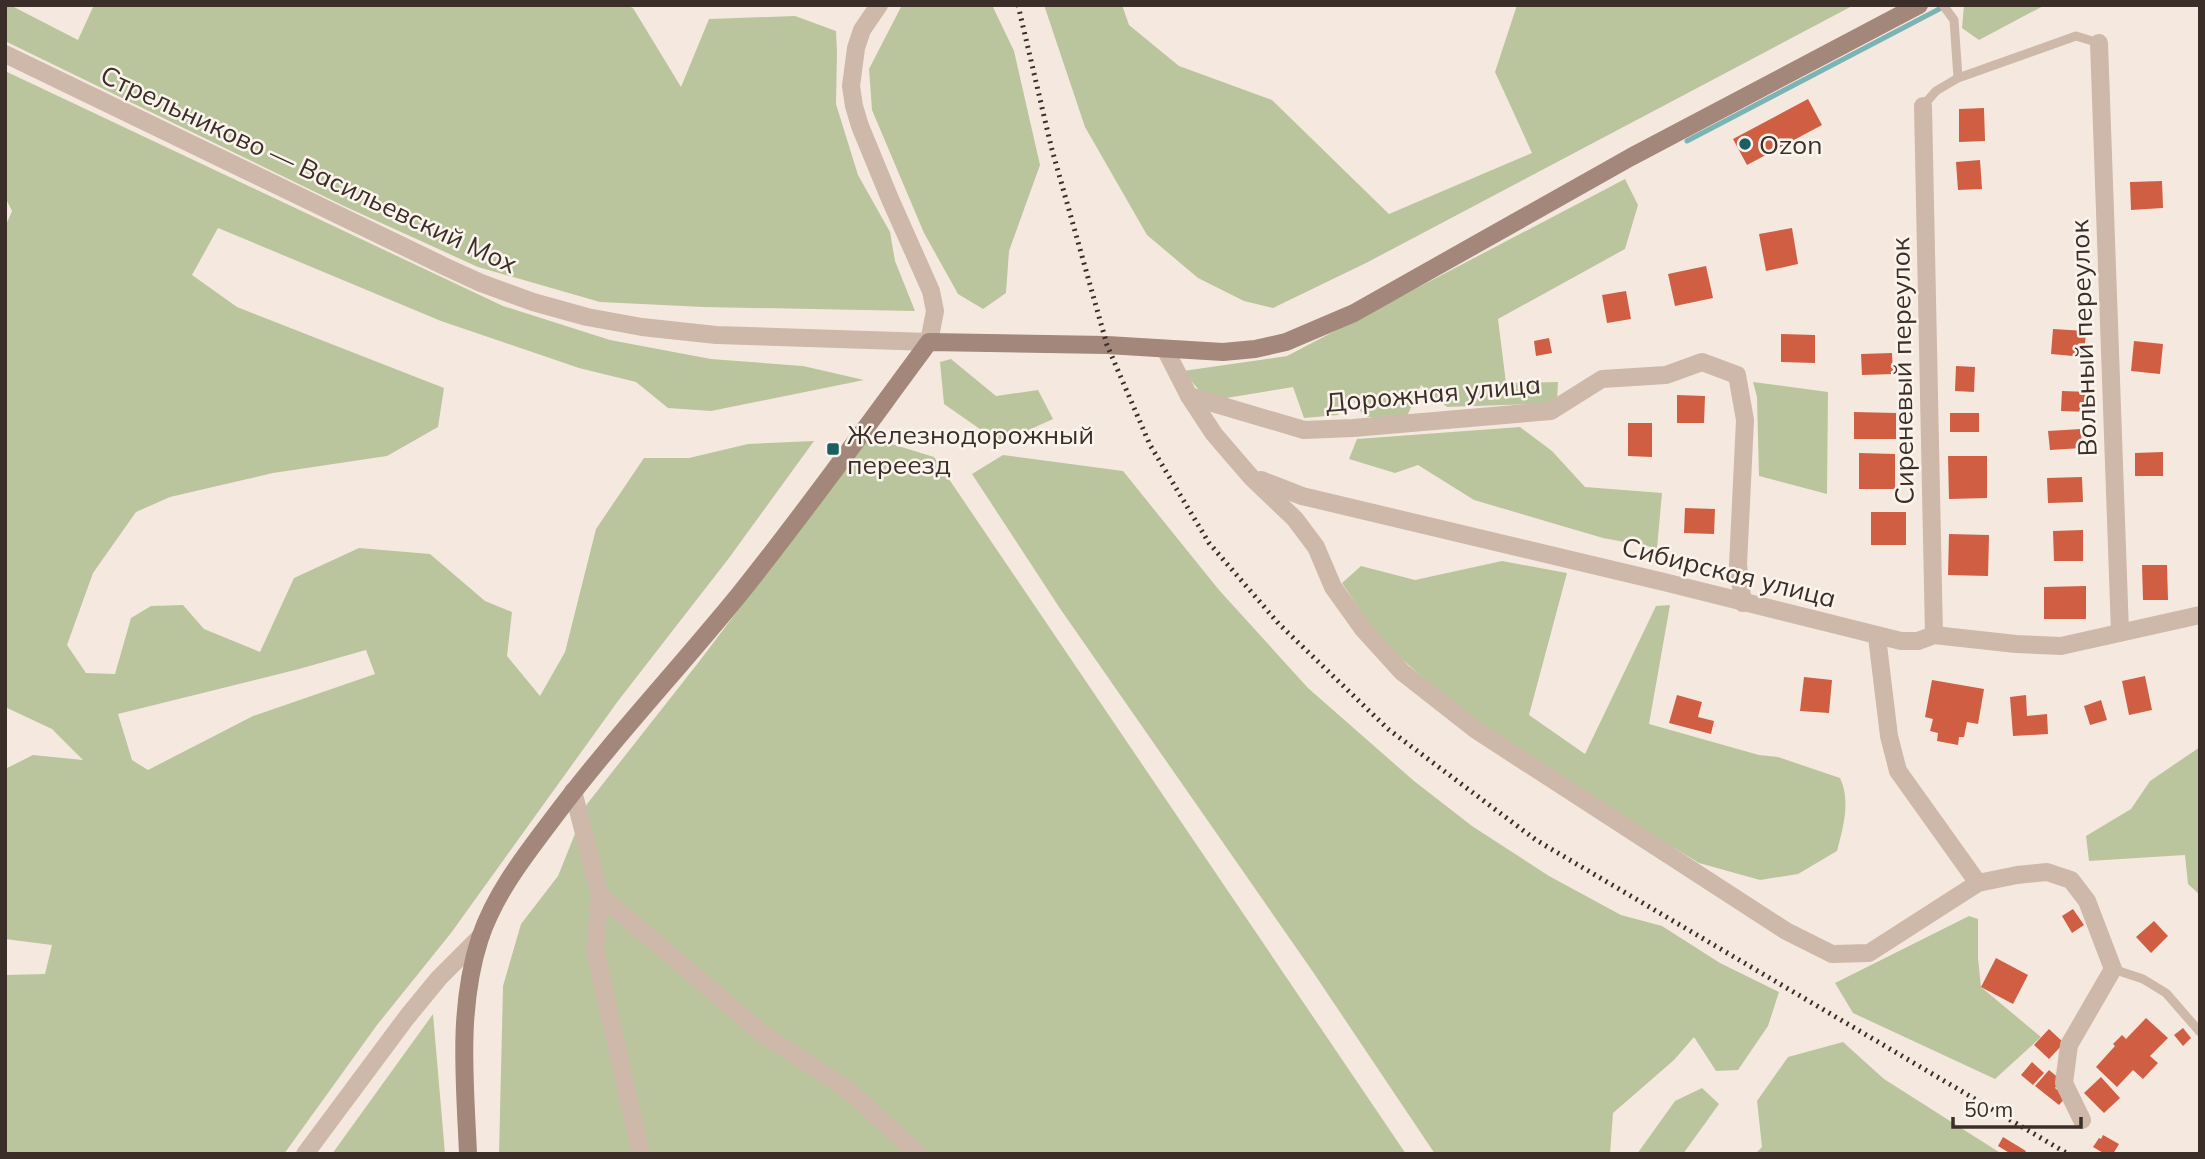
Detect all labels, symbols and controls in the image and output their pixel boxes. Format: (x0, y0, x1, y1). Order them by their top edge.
street label: Стрельниково — Васильевский Мох (96, 58, 522, 280)
place label: Ozon (1759, 128, 1822, 161)
marker: Ozon (1737, 136, 1753, 152)
street label: Вольный переулок (2062, 219, 2104, 457)
street label: Сиреневый переулок (1883, 237, 1921, 505)
street label: Дорожная улица (1324, 367, 1542, 419)
place label: Железнодорожный переезд (847, 418, 1094, 481)
marker: Железнодорожный переезд (825, 441, 841, 457)
street label: Сибирская улица (1619, 529, 1839, 615)
scale bar (1953, 1086, 2081, 1130)
text: 50 m (1964, 1096, 2013, 1122)

